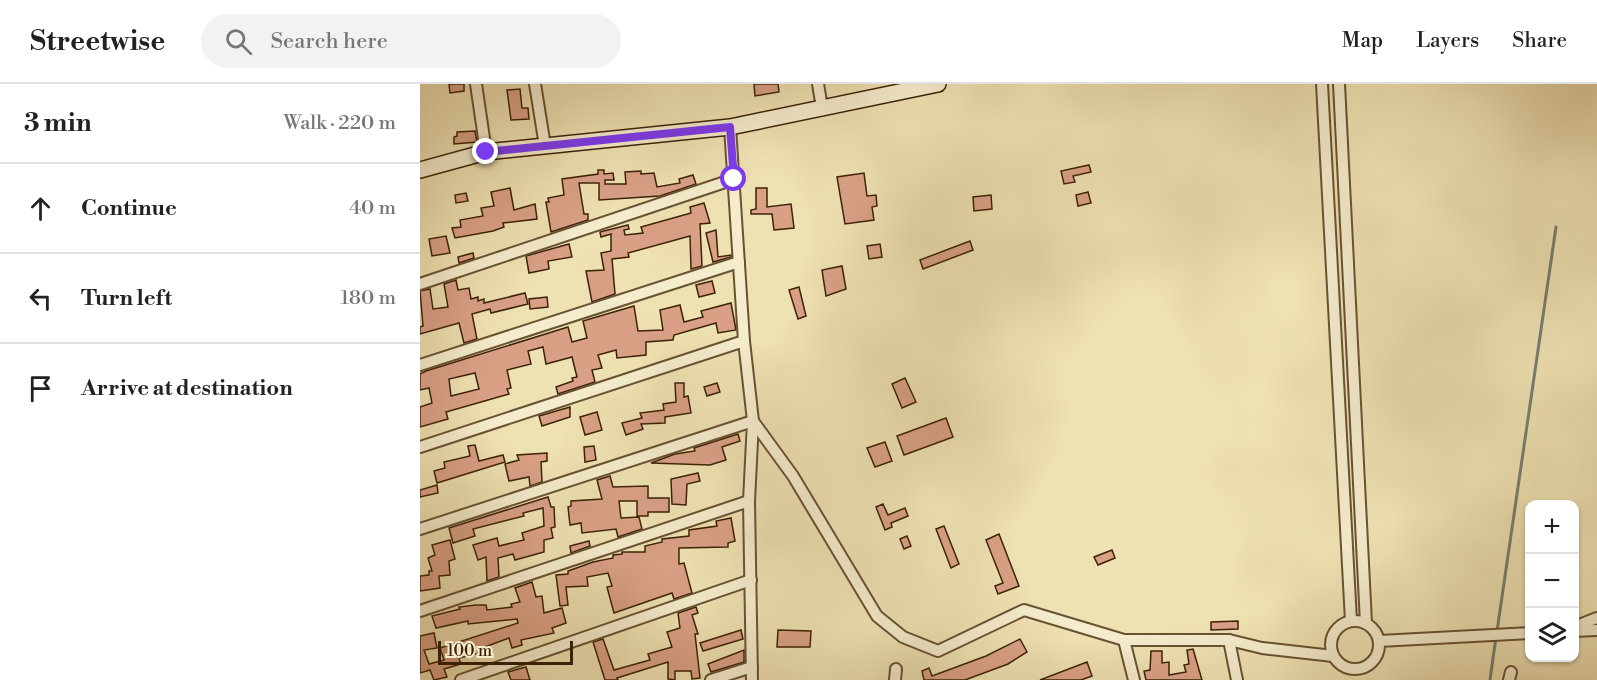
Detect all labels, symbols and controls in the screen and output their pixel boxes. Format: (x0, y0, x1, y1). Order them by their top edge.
search box (201, 14, 621, 68)
text: Streetwise (30, 24, 165, 59)
icon: search (222, 25, 255, 58)
text: Search here (270, 28, 388, 55)
text: Map (1342, 28, 1383, 54)
text: Layers (1416, 28, 1479, 54)
text: Share (1512, 28, 1567, 54)
text: 3 min (24, 107, 92, 139)
text: Walk · 220 m (283, 111, 396, 136)
route end (472, 138, 498, 164)
route start (720, 165, 746, 191)
icon: ahead (24, 192, 57, 225)
text: Continue (81, 195, 177, 222)
text: 40 m (349, 196, 396, 221)
icon: left (24, 282, 57, 315)
text: Turn left (81, 285, 172, 312)
text: 180 m (341, 286, 396, 311)
icon: arrive (24, 372, 57, 405)
text: Arrive at destination (81, 375, 293, 402)
map controls (1525, 500, 1579, 662)
button: + (1525, 500, 1579, 554)
button: − (1525, 554, 1579, 608)
button: layers (1525, 608, 1579, 662)
scale bar (438, 638, 573, 666)
text: 100 m (447, 641, 492, 661)

